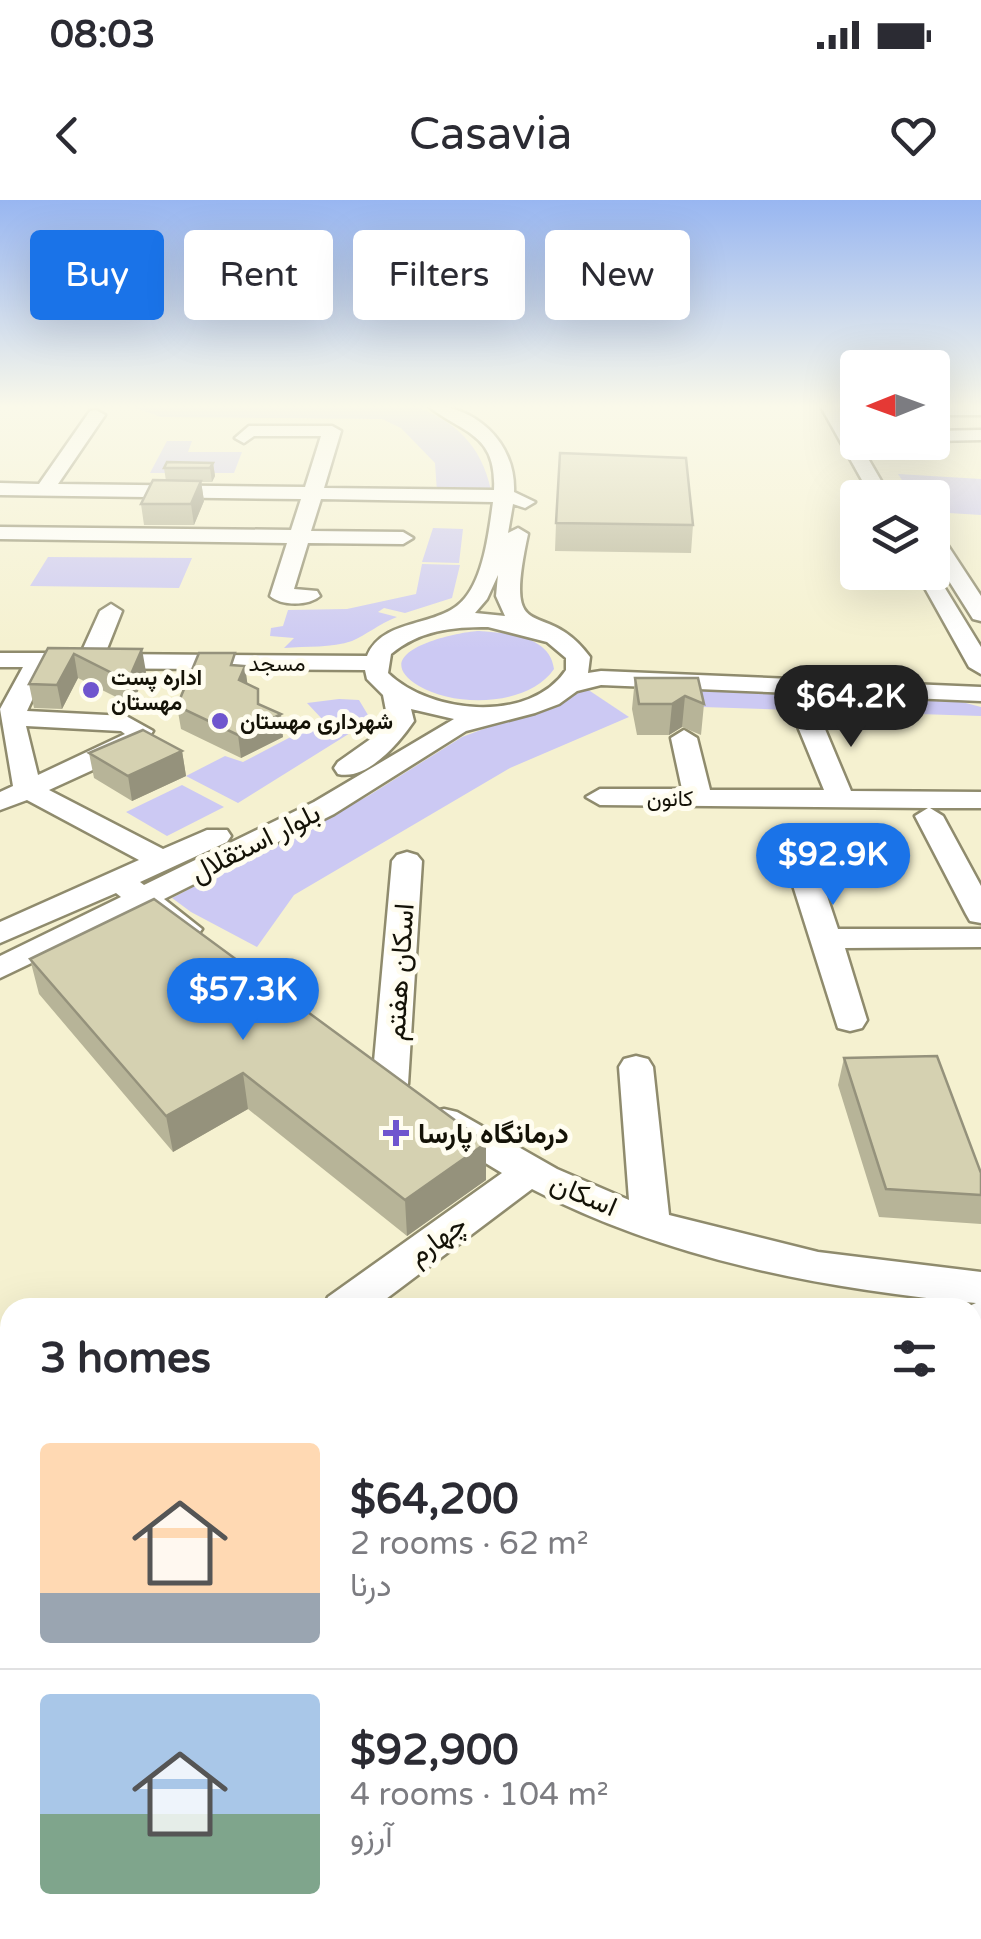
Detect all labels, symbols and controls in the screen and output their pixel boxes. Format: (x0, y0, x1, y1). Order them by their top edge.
text: 08:03 (50, 12, 155, 58)
icon: back (40, 108, 95, 163)
text: Casavia (409, 108, 572, 162)
icon: heart (886, 108, 941, 163)
chip: Buy (30, 230, 164, 320)
chip: Rent (184, 230, 333, 320)
chip: Filters (353, 230, 525, 320)
chip: New (545, 230, 690, 320)
north arrow (840, 350, 950, 460)
map controls (840, 350, 950, 590)
button: layers (840, 480, 950, 590)
street label: مسجد (249, 651, 306, 677)
place label: اداره پست مهستان (111, 665, 202, 716)
pin: $64.2K (770, 665, 932, 750)
text: $64.2K (796, 678, 906, 716)
marker: اداره پست مهستان (80, 679, 102, 701)
place label: شهرداری مهستان (240, 709, 393, 735)
marker: شهرداری مهستان (209, 710, 231, 732)
street label: کانون (647, 786, 693, 812)
street label: بلوار استقلال (185, 796, 326, 890)
pin: $92.9K (752, 823, 914, 908)
text: $92.9K (778, 836, 888, 874)
street label: اسکان هفتم (378, 902, 423, 1042)
pin: $57.3K (162, 958, 324, 1043)
text: $57.3K (189, 971, 297, 1009)
place label: درمانگاه پارسا (418, 1117, 569, 1153)
marker: درمانگاه پارسا (383, 1120, 409, 1146)
street label: اسکان (545, 1166, 622, 1224)
street label: چهارم (402, 1207, 474, 1273)
icon: filters (887, 1331, 942, 1386)
text: 3 homes (40, 1333, 211, 1384)
text: $64,200 (350, 1474, 519, 1525)
icon: home (120, 1483, 240, 1603)
text: 2 rooms · 62 m² (350, 1525, 589, 1563)
text: درنا (350, 1567, 392, 1605)
text: $92,900 (350, 1725, 519, 1776)
icon: home (120, 1734, 240, 1854)
text: 4 rooms · 104 m² (350, 1776, 609, 1814)
text: آرزو (350, 1818, 393, 1856)

